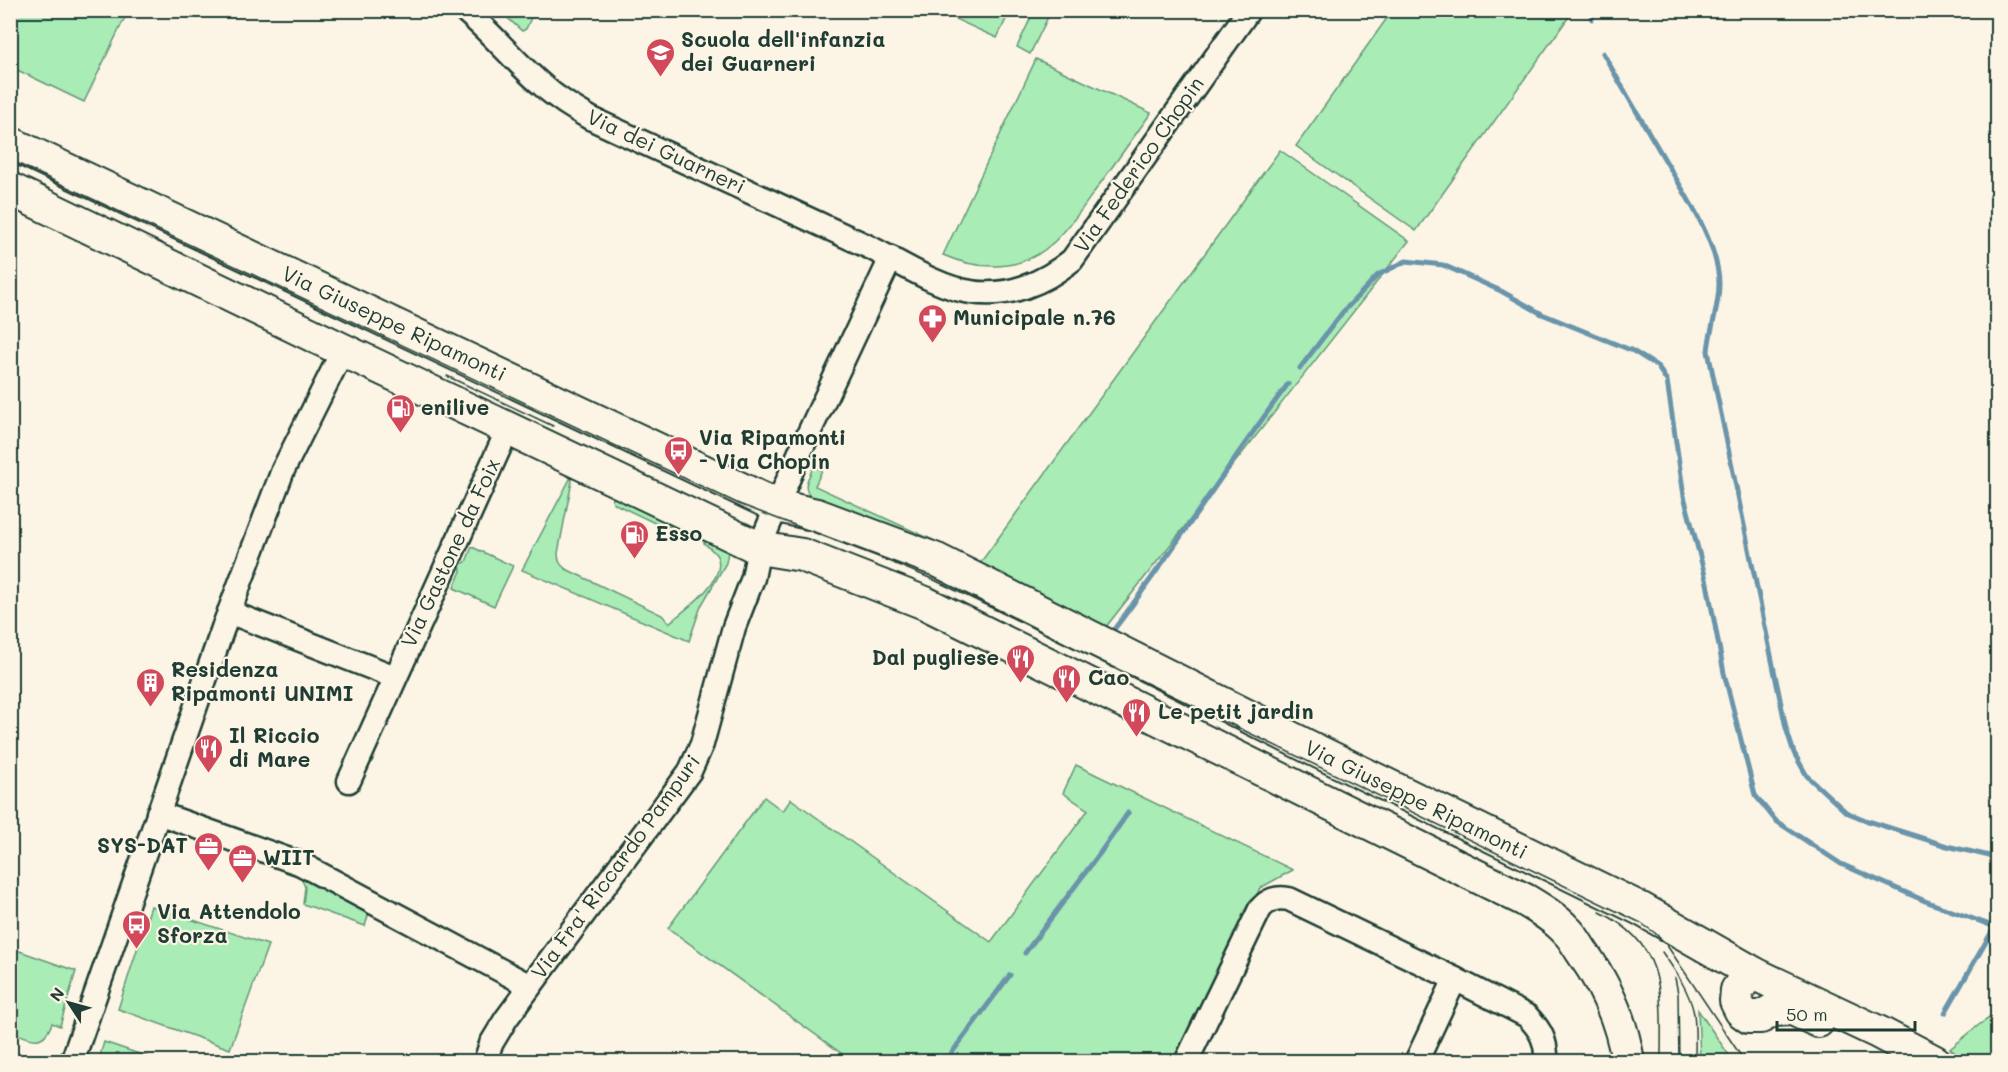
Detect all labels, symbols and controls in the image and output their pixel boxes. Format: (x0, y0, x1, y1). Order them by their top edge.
place label: Scuola dell'infanzia dei Guarneri (681, 25, 885, 76)
school or university icon: Scuola dell'infanzia dei Guarneri (644, 36, 676, 78)
street label: Via Federico Chopin (1067, 71, 1209, 258)
street label: Via dei Guarneri (583, 102, 750, 199)
street label: Via Giuseppe Ripamonti (278, 259, 511, 387)
pharmacy icon: Municipale n.76 (916, 302, 948, 344)
place label: Municipale n.76 (953, 303, 1116, 330)
fuel station icon: enilive (384, 392, 416, 434)
place label: enilive (421, 393, 489, 420)
place label: Via Ripamonti - Via Chopin (699, 423, 846, 474)
bus stop icon: Via Ripamonti - Via Chopin (662, 434, 694, 476)
street label: Via Gastone da Foix (394, 453, 505, 651)
fuel station icon: Esso (618, 518, 650, 560)
place label: Esso (655, 519, 703, 546)
restaurant icon: Dal pugliese (1004, 642, 1036, 684)
place label: Dal pugliese (872, 643, 999, 670)
place label: Residenza Ripamonti UNIMI (171, 655, 353, 706)
restaurant icon: Cao (1051, 662, 1083, 704)
place label: Cao (1088, 663, 1129, 690)
building icon: Residenza Ripamonti UNIMI (134, 666, 166, 708)
restaurant icon: Le petit jardin (1121, 696, 1153, 738)
place label: Le petit jardin (1158, 697, 1313, 724)
place label: Il Riccio di Mare (229, 721, 320, 772)
restaurant icon: Il Riccio di Mare (192, 732, 224, 774)
street label: Via Giuseppe Ripamonti (1301, 733, 1532, 864)
street label: Via Fra' Riccardo Pampuri (524, 748, 705, 984)
office icon: SYS-DAT (193, 830, 225, 872)
place label: SYS-DAT (97, 831, 188, 858)
office icon: WIIT (226, 842, 258, 884)
place label: WIIT (263, 843, 315, 870)
place label: Via Attendolo Sforza (157, 897, 301, 948)
bus stop icon: Via Attendolo Sforza (120, 908, 152, 950)
north arrow (39, 973, 99, 1033)
text: N (44, 983, 69, 1005)
scale bar (1777, 994, 1915, 1032)
text: 50 m (1786, 1002, 1828, 1026)

